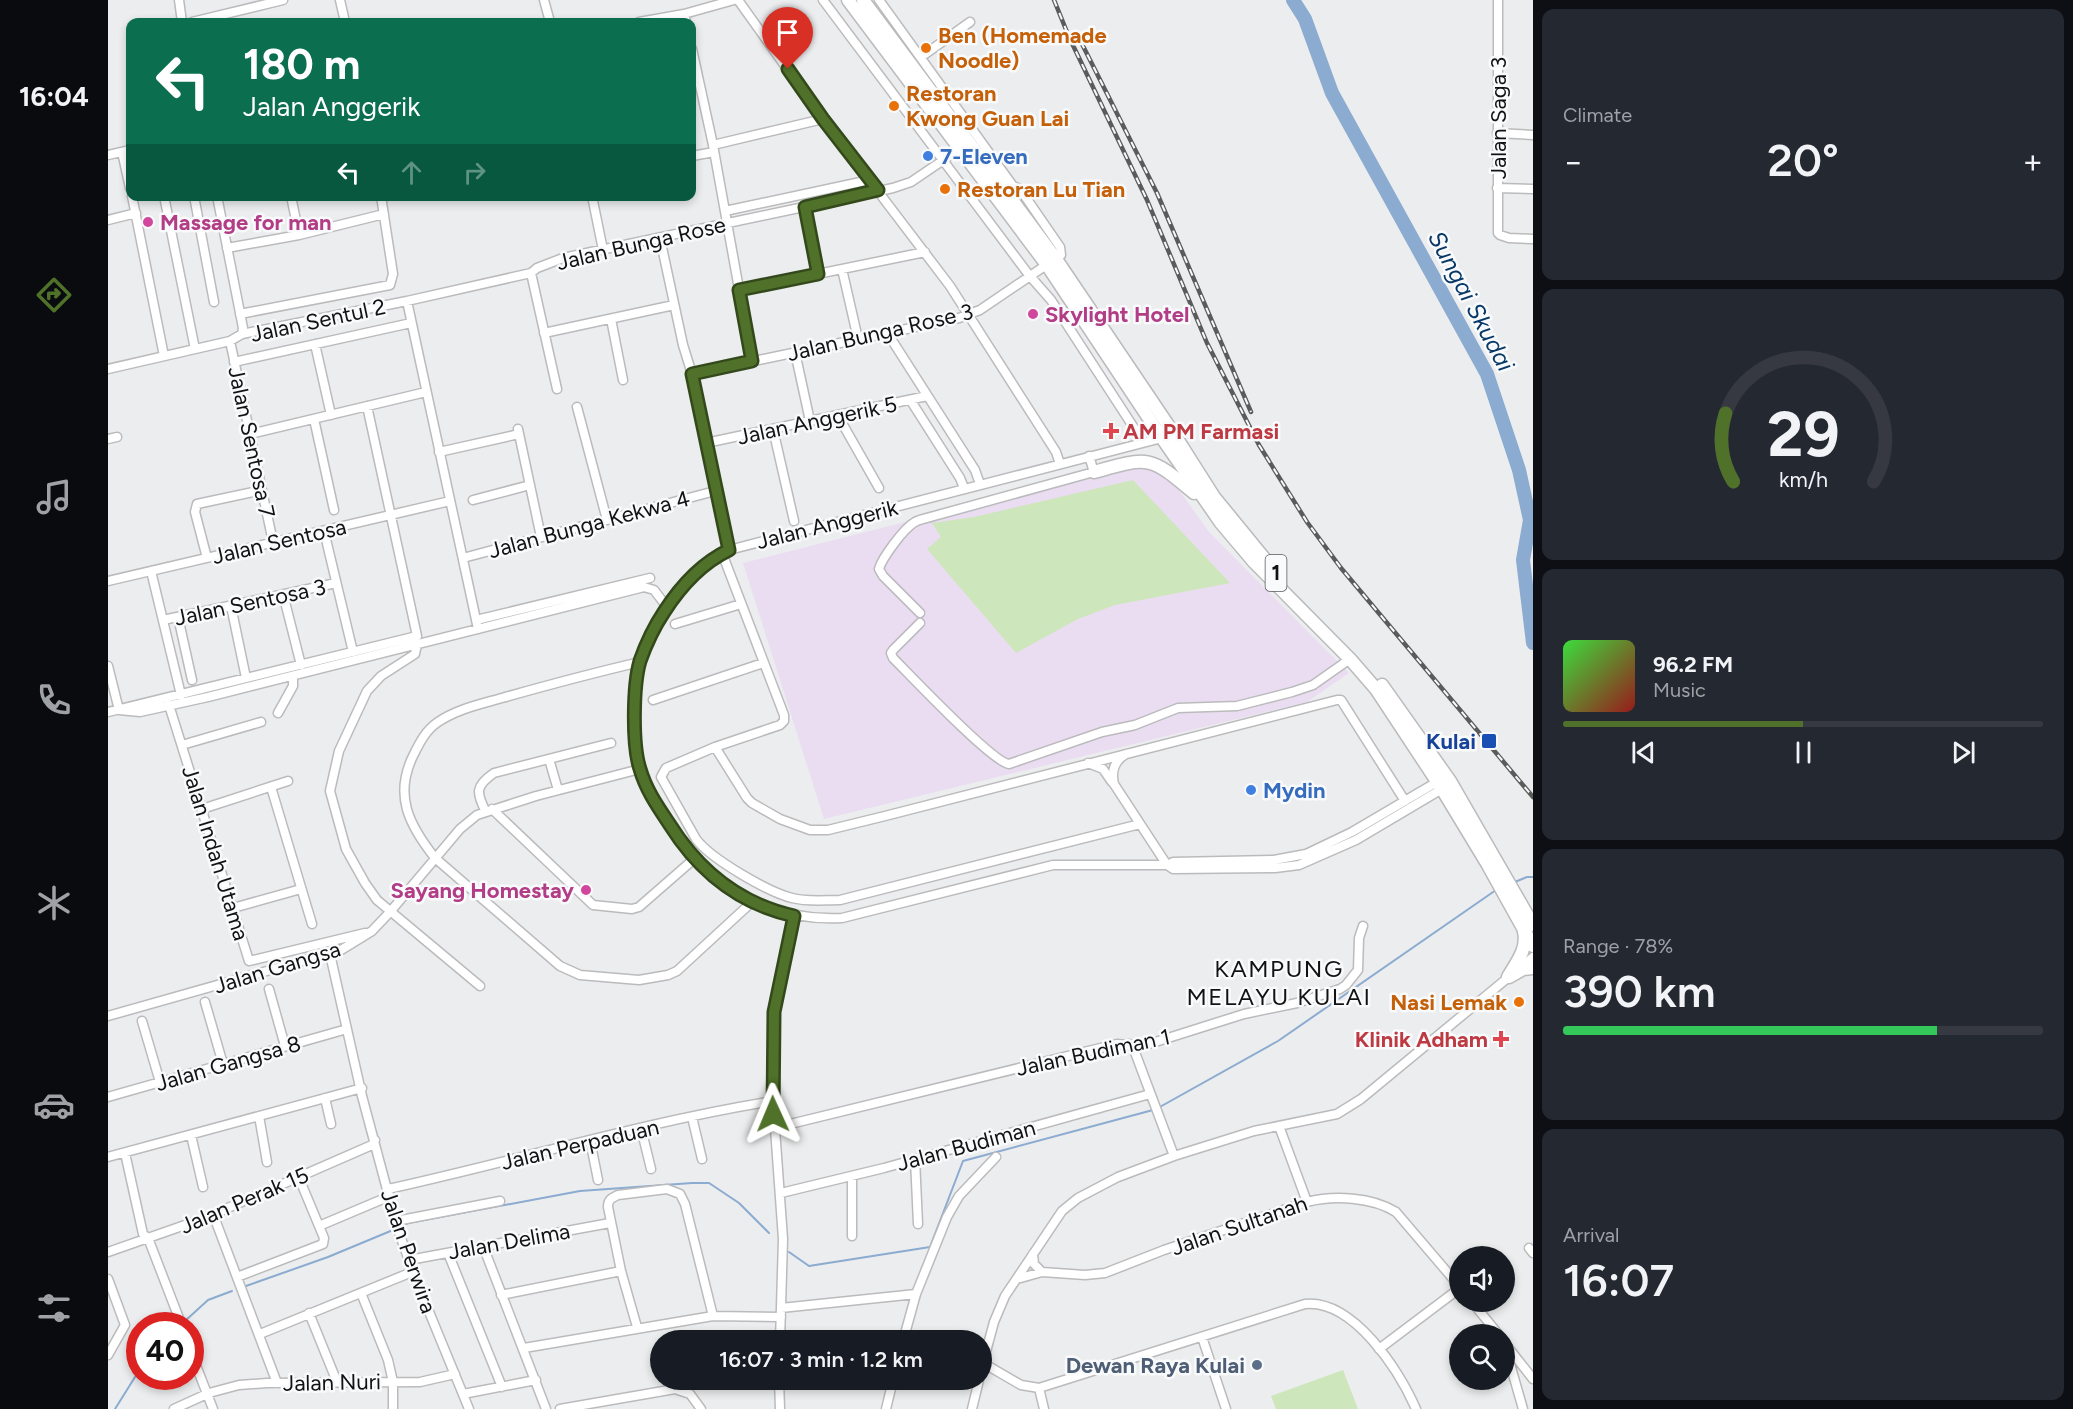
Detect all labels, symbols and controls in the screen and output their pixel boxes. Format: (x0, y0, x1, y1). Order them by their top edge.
pin (762, 7, 813, 69)
icon: arrive (771, 16, 804, 49)
place label: Ben (Homemade Noodle) (938, 22, 1107, 74)
text: 180 m (243, 39, 360, 90)
marker: Ben (Homemade Noodle) (919, 41, 933, 55)
icon: left (144, 42, 222, 120)
street label: Jalan Saga 3 (1485, 57, 1512, 179)
text: 16:04 (19, 80, 89, 113)
place label: Restoran Kwong Guan Lai (906, 80, 1069, 132)
text: Jalan Anggerik (243, 90, 420, 123)
marker: Restoran Kwong Guan Lai (887, 99, 901, 113)
text: Climate (1563, 103, 1632, 127)
text: 20° (1767, 133, 1839, 187)
text: − (1563, 142, 1584, 181)
text: + (2022, 142, 2043, 181)
place label: 7-Eleven (940, 143, 1028, 170)
marker: 7-Eleven (921, 149, 935, 163)
icon: left (332, 156, 365, 189)
icon: ahead (395, 156, 428, 189)
icon: right (458, 156, 491, 189)
place label: Restoran Lu Tian (957, 176, 1125, 203)
marker: Restoran Lu Tian (938, 182, 952, 196)
place label: Massage for man (160, 209, 332, 236)
street label: Jalan Bunga Rose (554, 211, 728, 276)
marker: Massage for man (141, 215, 155, 229)
water label: Sungai Skudai (1422, 226, 1521, 376)
icon: directions (33, 274, 75, 316)
street label: Jalan Sentul 2 (248, 293, 388, 348)
street label: Jalan Bunga Rose 3 (784, 298, 976, 367)
place label: Skylight Hotel (1045, 301, 1189, 328)
marker: Skylight Hotel (1026, 307, 1040, 321)
street label: Jalan Sentosa 7 (222, 364, 281, 520)
street label: Jalan Anggerik 5 (735, 390, 899, 451)
text: 29 (1767, 397, 1839, 472)
place label: AM PM Farmasi (1123, 418, 1279, 445)
marker: AM PM Farmasi (1104, 424, 1118, 438)
text: km/h (1779, 467, 1827, 492)
icon: music (33, 476, 75, 518)
street label: Jalan Bunga Kekwa 4 (486, 485, 693, 564)
street label: Jalan Anggerik (754, 494, 901, 555)
street label: Jalan Sentosa (210, 513, 349, 570)
road number: 1 (1266, 555, 1286, 591)
street label: Jalan Sentosa 3 (172, 573, 328, 632)
text: 96.2 FM (1653, 651, 1733, 678)
text: Music (1653, 678, 1706, 702)
icon: phone (33, 679, 75, 721)
place label: Kulai (1426, 728, 1476, 755)
marker: Kulai (1480, 732, 1498, 750)
icon: previous (1627, 736, 1660, 769)
icon: pause (1787, 736, 1820, 769)
icon: next (1947, 736, 1980, 769)
street label: Jalan Indah Utama (176, 762, 255, 944)
place label: Mydin (1263, 777, 1326, 804)
marker: Mydin (1244, 783, 1258, 797)
place label: Sayang Homestay (391, 877, 574, 904)
icon: climate (33, 882, 75, 924)
marker: Sayang Homestay (579, 883, 593, 897)
text: Range · 78% (1563, 934, 1673, 958)
street label: Jalan Gangsa (211, 935, 344, 1000)
district label: KAMPUNG MELAYU KULAI (1186, 954, 1372, 1011)
text: 390 km (1563, 964, 1716, 1018)
place label: Nasi Lemak (1390, 989, 1507, 1016)
marker: Nasi Lemak (1512, 995, 1526, 1009)
street label: Jalan Budiman 1 (1014, 1023, 1173, 1082)
place label: Klinik Adham (1355, 1026, 1488, 1053)
street label: Jalan Gangsa 8 (152, 1030, 304, 1097)
marker: Klinik Adham (1492, 1030, 1510, 1048)
position arrow (741, 1082, 805, 1146)
icon: car (33, 1084, 75, 1126)
street label: Jalan Perpaduan (499, 1113, 662, 1176)
street label: Jalan Budiman (894, 1114, 1038, 1177)
street label: Jalan Perak 15 (176, 1161, 313, 1240)
street label: Jalan Perwira (375, 1186, 442, 1317)
street label: Jalan Sultanah (1168, 1190, 1311, 1261)
street label: Jalan Delima (446, 1217, 572, 1265)
text: Arrival (1563, 1223, 1619, 1247)
map controls (1449, 1246, 1515, 1390)
button: sound (1449, 1246, 1515, 1312)
text: 16:07 (1563, 1253, 1674, 1307)
icon: filters (33, 1287, 75, 1329)
speed limit sign: 40 (126, 1312, 204, 1390)
button: search (1449, 1324, 1515, 1390)
text: 16:07 · 3 min · 1.2 km (719, 1346, 923, 1373)
place label: Dewan Raya Kulai (1066, 1352, 1245, 1379)
marker: Dewan Raya Kulai (1250, 1358, 1264, 1372)
street label: Jalan Nuri (283, 1368, 381, 1397)

